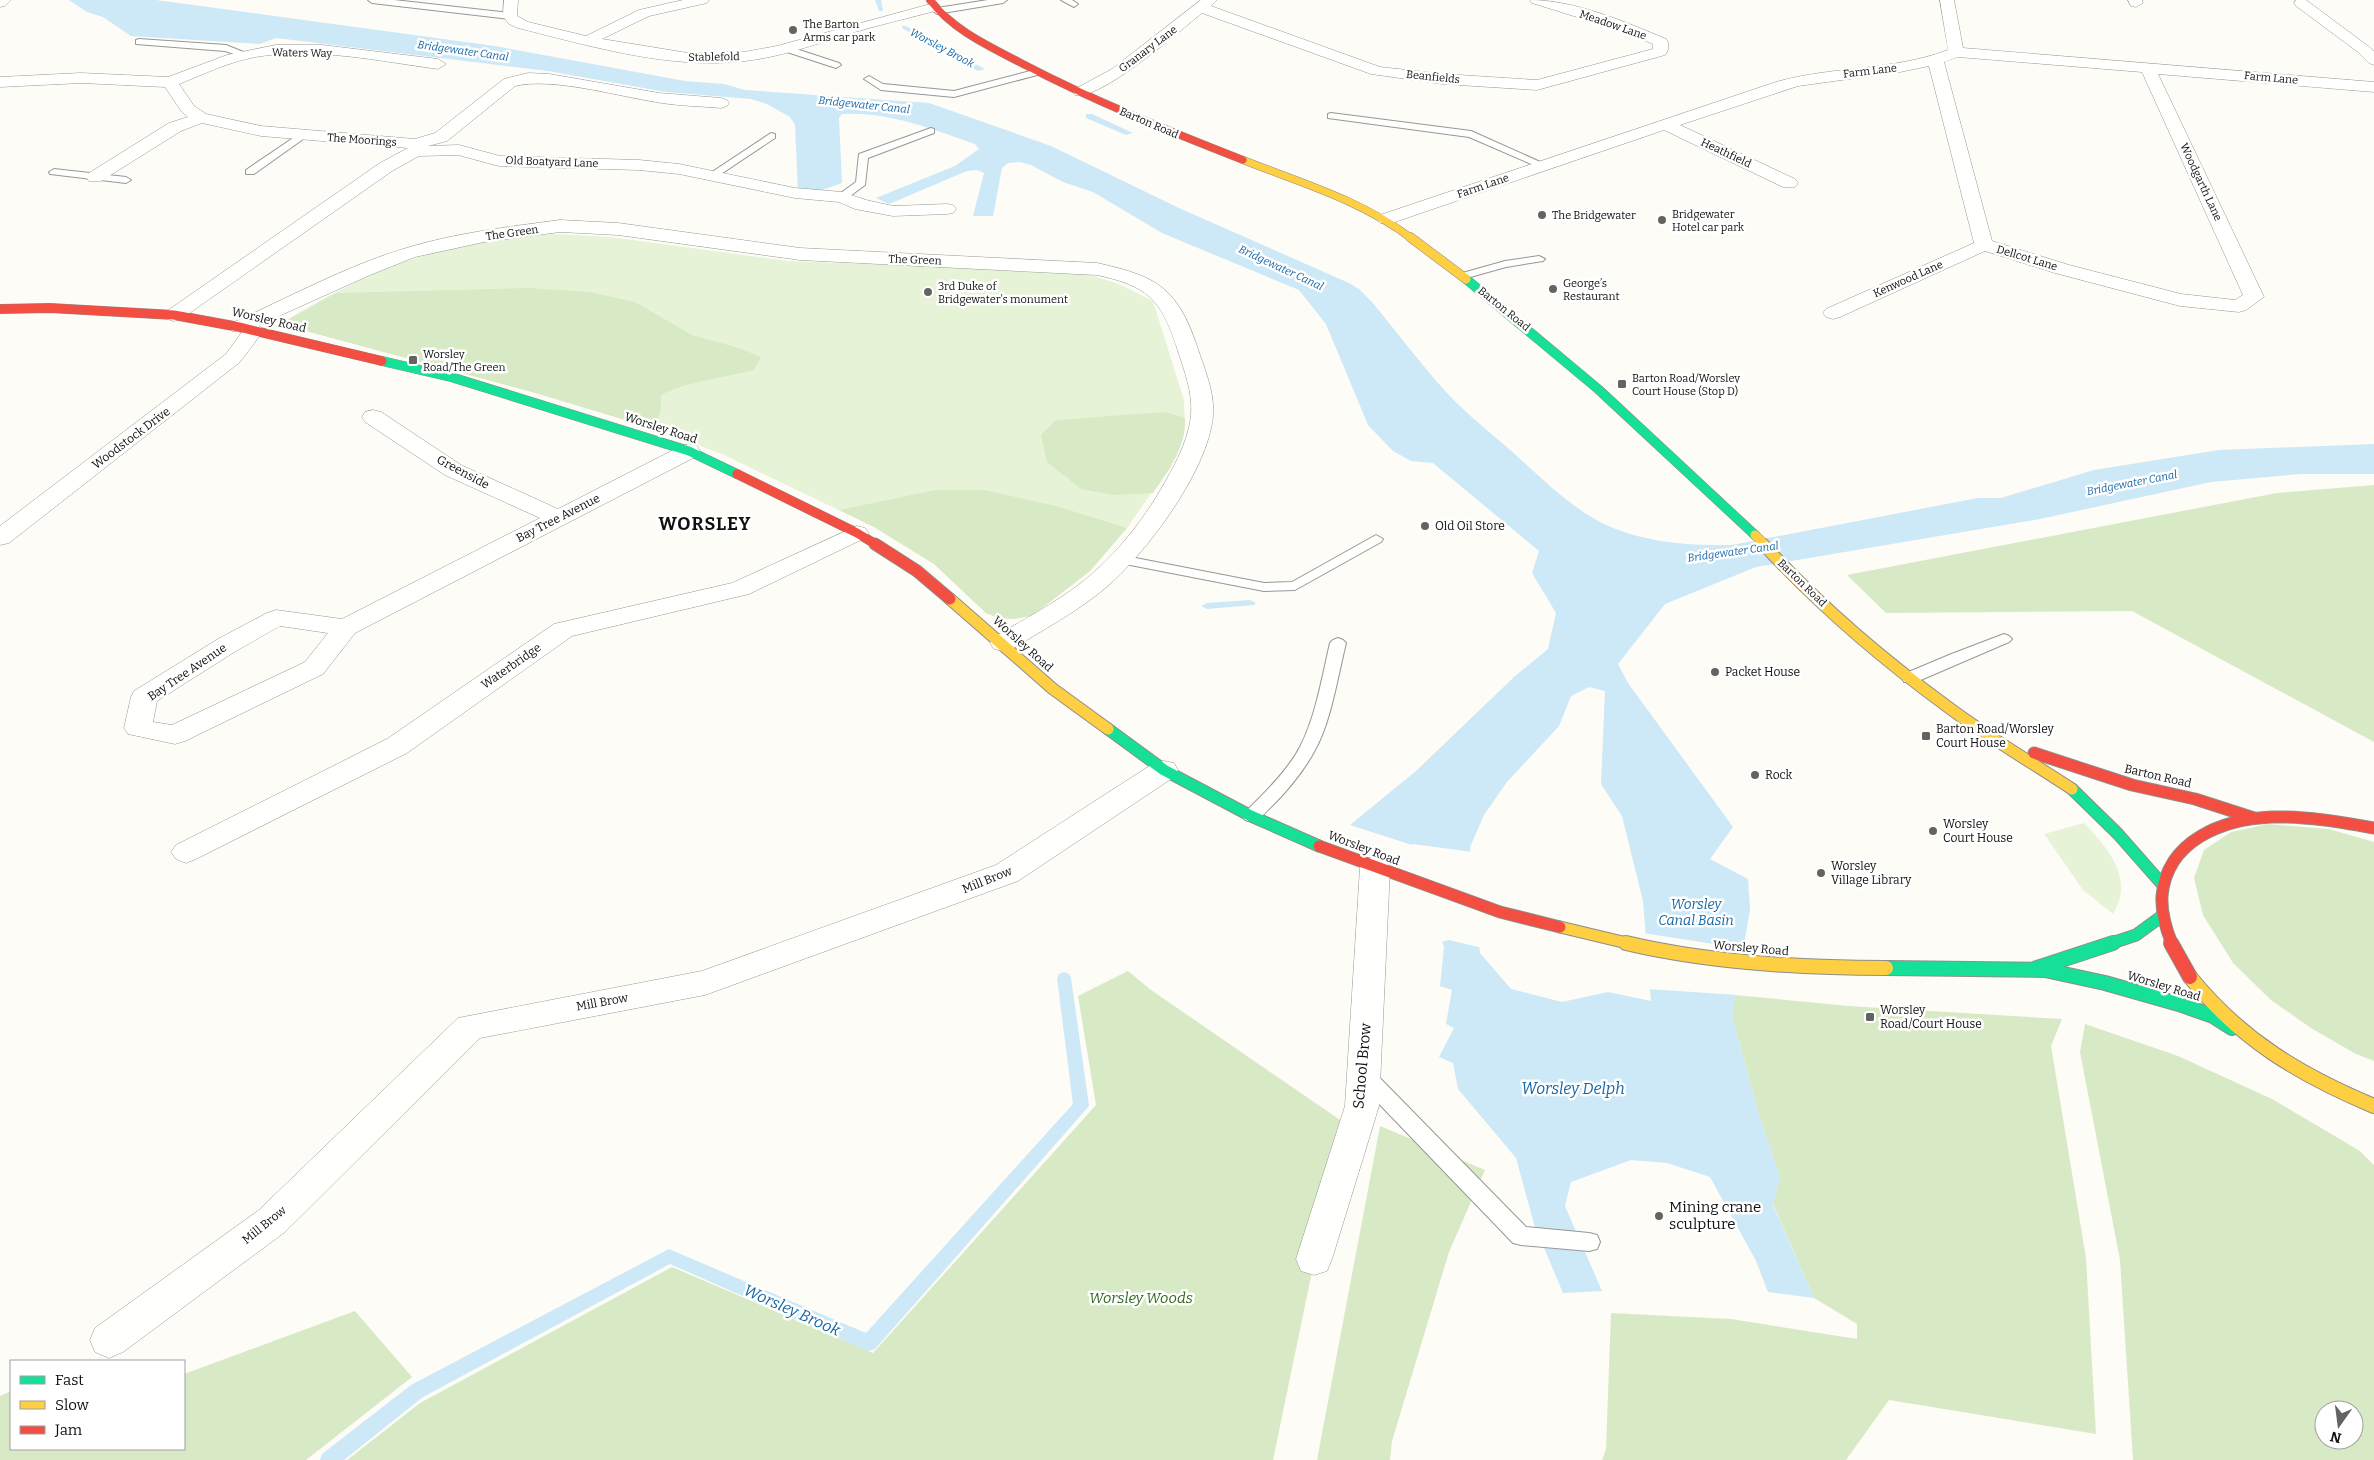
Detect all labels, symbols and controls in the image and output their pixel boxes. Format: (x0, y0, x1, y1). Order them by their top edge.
street label: Meadow Lane (1578, 7, 1648, 43)
place label: The Barton Arms car park (803, 18, 876, 44)
street label: Granary Lane (1116, 23, 1180, 75)
marker: The Barton Arms car park (787, 24, 799, 36)
water label: Worsley Brook (908, 26, 977, 71)
water label: Bridgewater Canal (417, 38, 509, 64)
street label: Waters Way (272, 46, 332, 60)
street label: Stablefold (688, 50, 740, 64)
street label: Farm Lane (1842, 61, 1898, 81)
street label: Beanfields (1405, 68, 1461, 86)
street label: Farm Lane (2243, 69, 2299, 87)
water label: Bridgewater Canal (818, 94, 910, 116)
street label: Barton Road (1118, 105, 1181, 141)
street label: The Moorings (327, 131, 397, 149)
street label: Heathfield (1699, 136, 1754, 171)
street label: Woodgarth Lane (2177, 141, 2225, 223)
street label: Old Boatyard Lane (505, 154, 599, 170)
street label: Farm Lane (1455, 171, 1511, 201)
place label: Bridgewater Hotel car park (1672, 208, 1745, 234)
marker: The Bridgewater (1536, 209, 1548, 221)
place label: The Bridgewater (1552, 209, 1636, 222)
marker: Bridgewater Hotel car park (1656, 214, 1668, 226)
street label: The Green (485, 223, 539, 243)
water label: Bridgewater Canal (1237, 243, 1325, 293)
street label: Dellcot Lane (1995, 243, 2059, 273)
street label: The Green (888, 253, 942, 267)
street label: Kenwood Lane (1871, 258, 1945, 300)
place label: George’s Restaurant (1563, 277, 1619, 303)
place label: 3rd Duke of Bridgewater's monument (938, 280, 1068, 306)
marker: George’s Restaurant (1547, 283, 1559, 295)
street label: Barton Road (1475, 284, 1533, 334)
marker: 3rd Duke of Bridgewater's monument (922, 286, 934, 298)
street label: Worsley Road (230, 305, 308, 335)
place label: Worsley Road/The Green (423, 348, 505, 374)
marker: Worsley Road/The Green (407, 354, 419, 366)
place label: Barton Road/Worsley Court House (Stop D) (1632, 372, 1740, 398)
marker: Barton Road/Worsley Court House (Stop D) (1616, 378, 1628, 390)
street label: Woodstock Drive (89, 404, 173, 472)
street label: Worsley Road (623, 410, 699, 446)
street label: Greenside (434, 452, 492, 492)
water label: Bridgewater Canal (2086, 468, 2178, 498)
street label: Bay Tree Avenue (514, 491, 602, 545)
district label: WORSLEY (659, 513, 751, 535)
place label: Old Oil Store (1435, 519, 1505, 533)
marker: Old Oil Store (1419, 520, 1431, 532)
water label: Bridgewater Canal (1687, 539, 1779, 565)
street label: Barton Road (1775, 556, 1829, 610)
street label: Worsley Road (990, 613, 1056, 675)
street label: Waterbridge (478, 640, 544, 692)
street label: Bay Tree Avenue (145, 641, 229, 703)
place label: Packet House (1725, 665, 1800, 679)
marker: Packet House (1709, 666, 1721, 678)
place label: Barton Road/Worsley Court House (1936, 722, 2055, 750)
marker: Barton Road/Worsley Court House (1920, 730, 1932, 742)
street label: Barton Road (2123, 761, 2193, 791)
place label: Rock (1765, 768, 1792, 782)
marker: Rock (1749, 769, 1761, 781)
place label: Worsley Court House (1943, 817, 2013, 845)
marker: Worsley Court House (1927, 825, 1939, 837)
street label: Worsley Road (1326, 828, 1402, 868)
place label: Worsley Village Library (1831, 859, 1912, 887)
street label: Mill Brow (960, 864, 1014, 896)
marker: Worsley Village Library (1815, 867, 1827, 879)
water label: Worsley Canal Basin (1658, 896, 1734, 929)
street label: Worsley Road (1713, 938, 1789, 958)
street label: Worsley Road (2126, 968, 2202, 1004)
street label: Mill Brow (575, 990, 629, 1013)
place label: Worsley Road/Court House (1880, 1003, 1982, 1031)
marker: Worsley Road/Court House (1864, 1011, 1876, 1023)
street label: School Brow (1349, 1021, 1375, 1110)
water label: Worsley Delph (1521, 1079, 1625, 1098)
place label: Mining crane sculpture (1669, 1198, 1761, 1233)
street label: Mill Brow (239, 1203, 289, 1247)
marker: Mining crane sculpture (1653, 1210, 1665, 1222)
water label: Worsley Brook (741, 1280, 843, 1340)
park label: Worsley Woods (1089, 1289, 1193, 1307)
legend (10, 1360, 185, 1450)
text: Fast (55, 1371, 84, 1389)
text: Slow (55, 1396, 90, 1414)
north arrow (2314, 1400, 2364, 1450)
text: Jam (54, 1421, 83, 1439)
text: N (2328, 1428, 2343, 1447)

